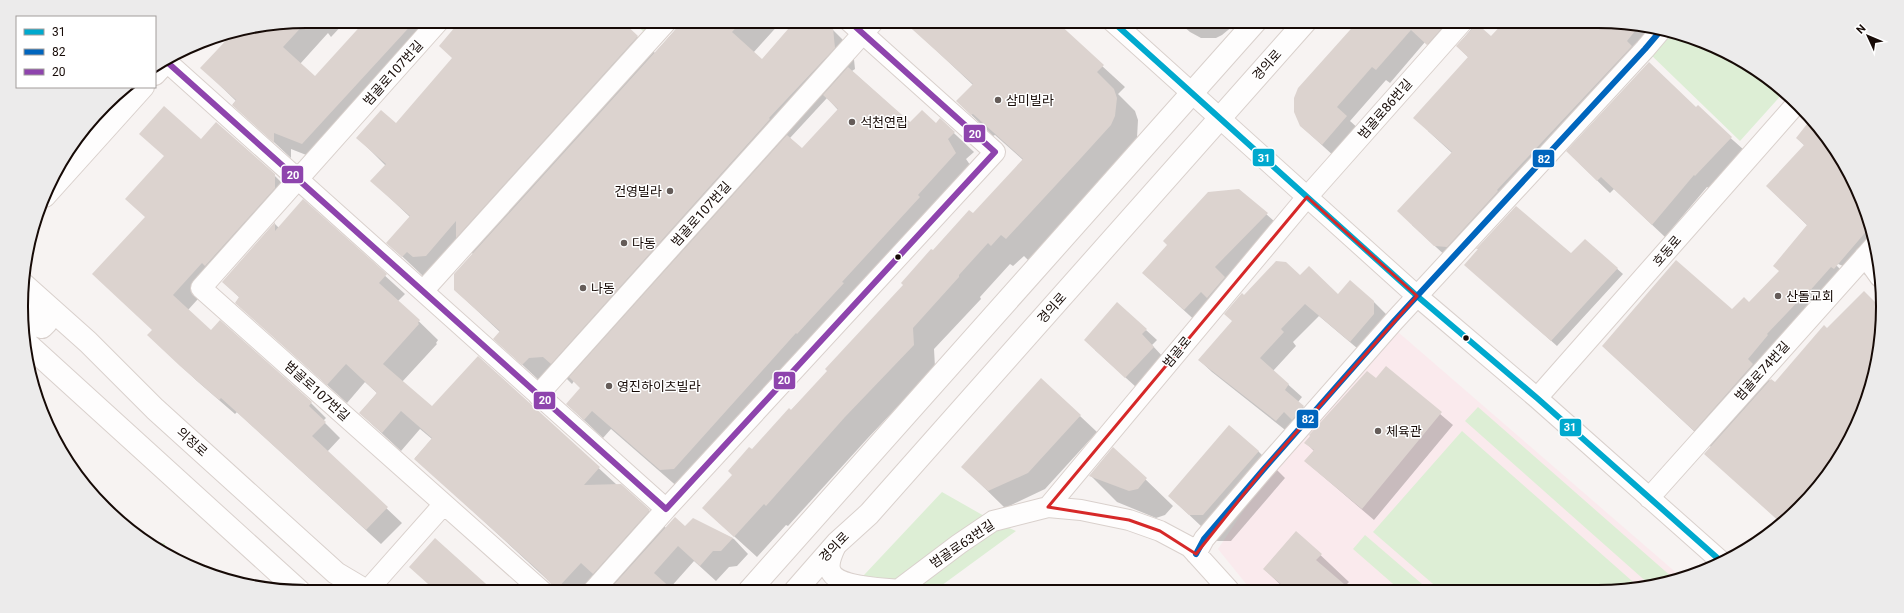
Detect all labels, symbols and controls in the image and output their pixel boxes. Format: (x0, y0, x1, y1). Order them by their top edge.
legend (16, 16, 156, 88)
north arrow (1848, 16, 1888, 56)
text: N (1854, 22, 1869, 37)
text: 31 (52, 25, 66, 39)
street label: 범골로107번길 (360, 38, 426, 108)
text: 82 (52, 45, 66, 59)
street label: 경의로 (1249, 47, 1285, 83)
text: 20 (52, 65, 66, 79)
street label: 범골로86번길 (1355, 76, 1415, 142)
place label: 삼미빌라 (1006, 93, 1054, 108)
marker: 삼미빌라 (993, 95, 1003, 105)
place label: 석천연립 (860, 115, 908, 130)
marker: 석천연립 (847, 117, 857, 127)
line badge: 20 (963, 124, 986, 143)
text: 20 (969, 128, 981, 141)
line badge: 31 (1252, 148, 1275, 167)
line badge: 82 (1532, 149, 1555, 168)
text: 31 (1258, 152, 1270, 165)
text: 82 (1538, 153, 1550, 166)
line badge: 20 (281, 165, 304, 184)
text: 20 (287, 169, 299, 182)
street label: 범골로107번길 (668, 179, 734, 249)
place label: 건영빌라 (614, 184, 662, 199)
marker: 건영빌라 (665, 186, 675, 196)
street label: 호동로 (1650, 233, 1684, 269)
place label: 다동 (632, 236, 656, 251)
marker: 다동 (619, 238, 629, 248)
unlabelled marker (893, 252, 903, 262)
place label: 나동 (591, 281, 615, 296)
marker: 나동 (578, 283, 588, 293)
place label: 산돌교회 (1786, 289, 1834, 304)
street label: 경의로 (1034, 290, 1070, 326)
marker: 산돌교회 (1773, 291, 1783, 301)
street label: 범골로 (1160, 333, 1194, 371)
unlabelled marker (1461, 333, 1471, 343)
street label: 범골로74번길 (1732, 338, 1792, 404)
street label: 범골로107번길 (282, 358, 352, 424)
line badge: 20 (773, 371, 796, 390)
text: 20 (778, 374, 790, 387)
place label: 영진하이츠빌라 (617, 379, 701, 394)
marker: 영진하이츠빌라 (604, 381, 614, 391)
line badge: 20 (533, 391, 556, 410)
text: 20 (539, 394, 551, 407)
line badge: 82 (1296, 409, 1319, 429)
text: 82 (1302, 413, 1314, 426)
line badge: 31 (1559, 418, 1582, 437)
text: 31 (1564, 421, 1576, 434)
street label: 의정로 (174, 424, 210, 460)
place label: 체육관 (1386, 424, 1422, 439)
marker: 체육관 (1373, 426, 1383, 436)
street label: 범골로63번길 (927, 517, 997, 571)
street label: 경의로 (816, 529, 852, 565)

